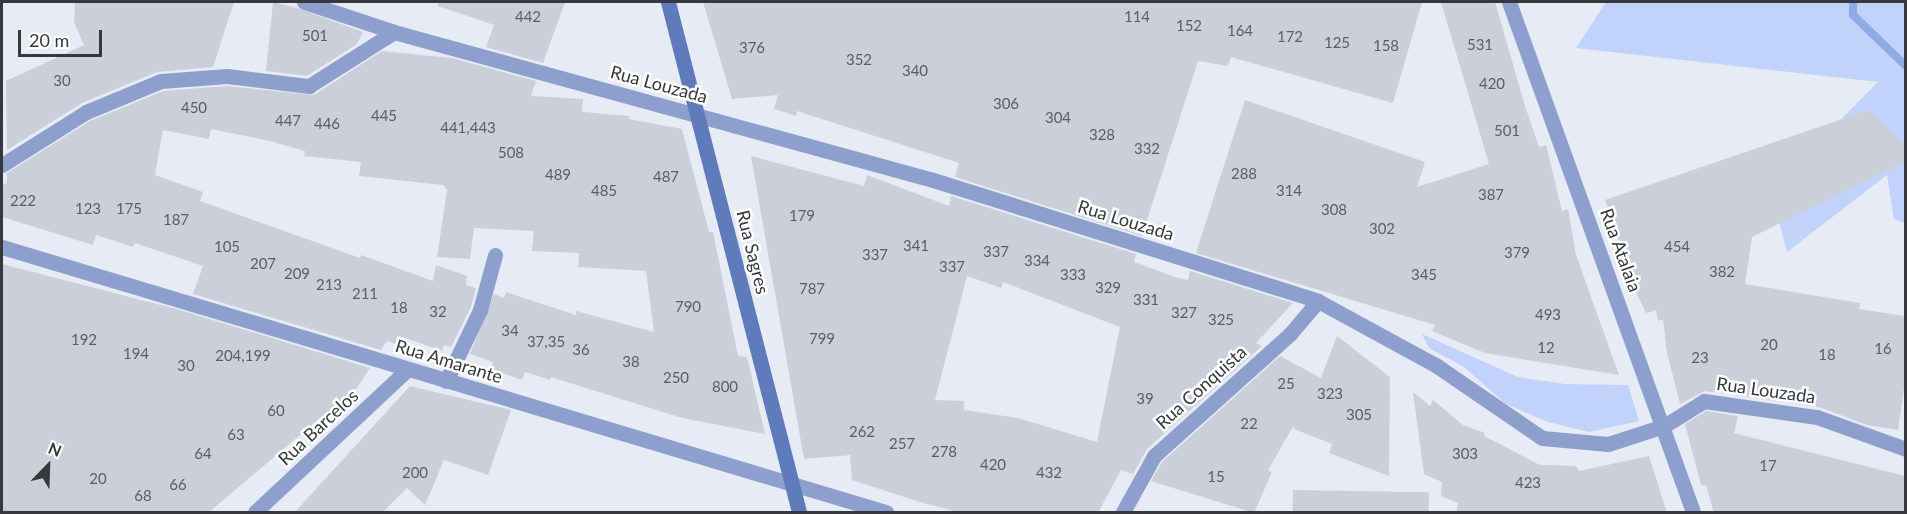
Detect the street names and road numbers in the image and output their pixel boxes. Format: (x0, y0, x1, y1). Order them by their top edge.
street label: Rua Louzada (608, 61, 710, 107)
street label: Rua Louzada (1075, 195, 1177, 245)
street label: Rua Atalaia (1596, 205, 1646, 295)
street label: Rua Sagres (732, 208, 774, 296)
street label: Rua Amarante (392, 334, 506, 388)
street label: Rua Conquista (1151, 341, 1251, 433)
street label: Rua Louzada (1715, 372, 1817, 408)
street label: Rua Barcelos (274, 385, 362, 469)

